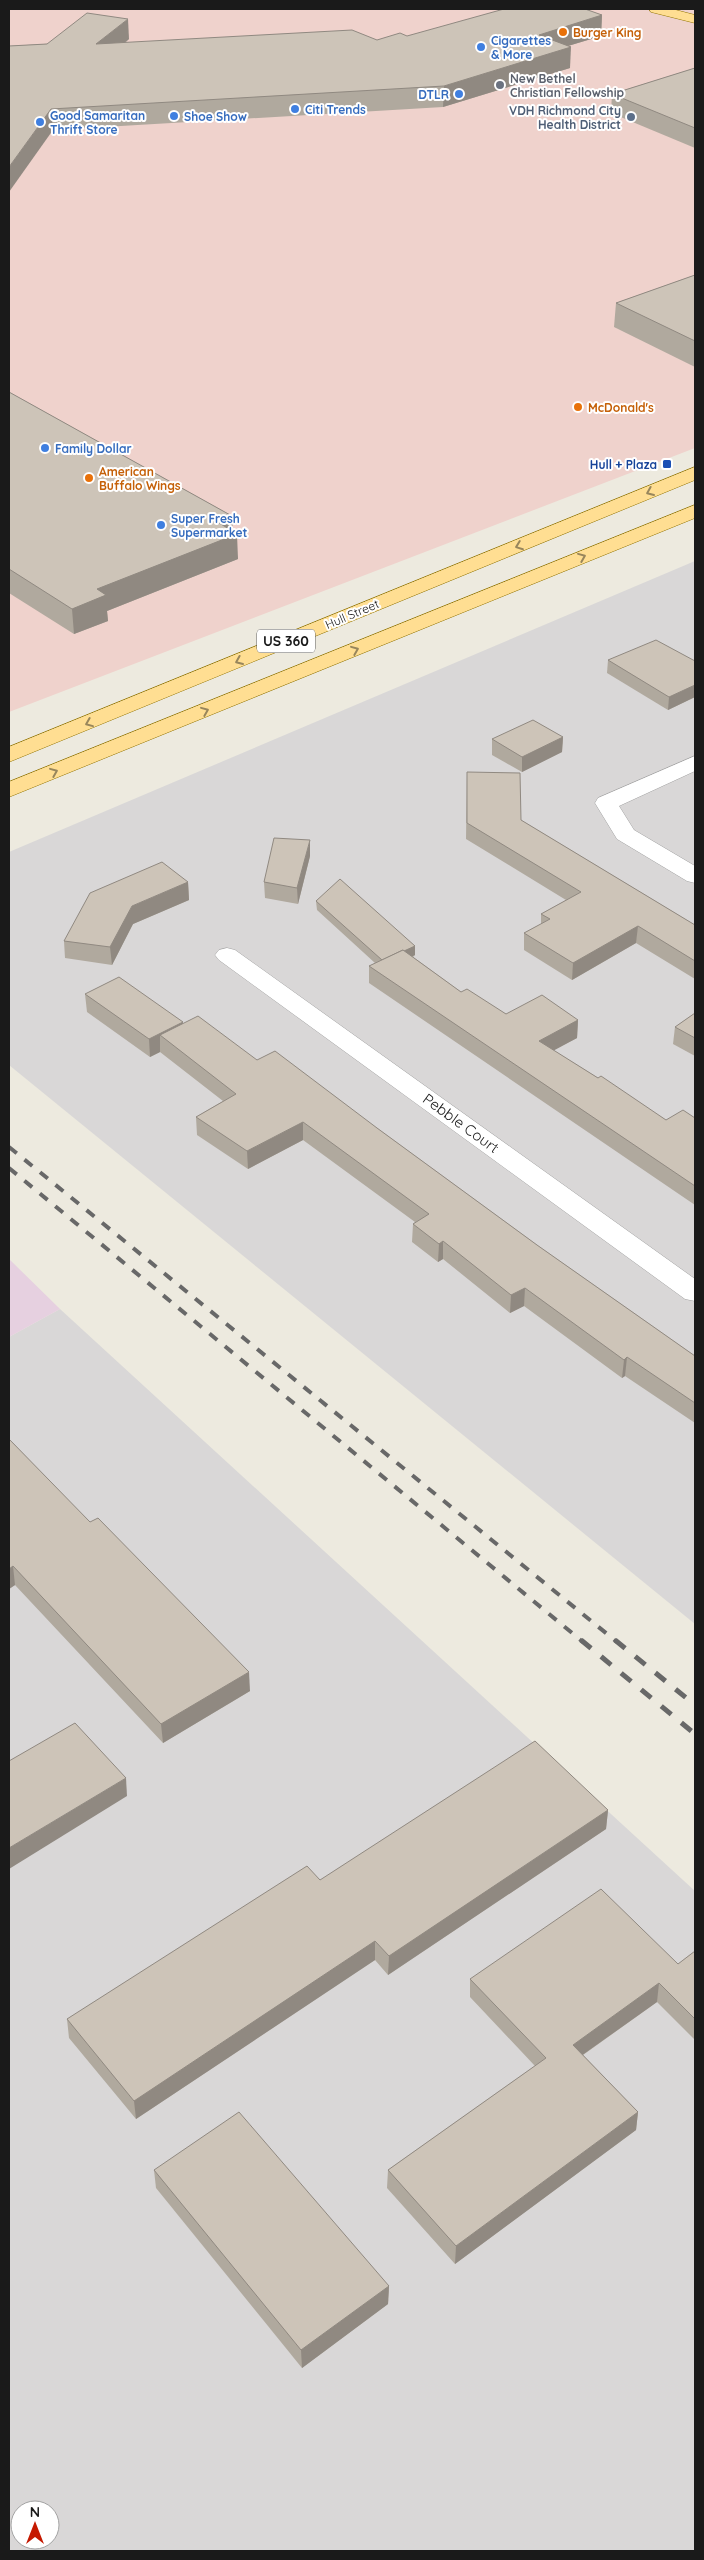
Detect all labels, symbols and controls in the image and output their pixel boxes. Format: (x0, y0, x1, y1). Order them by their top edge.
place label: Burger King (573, 25, 642, 40)
marker: Burger King (557, 26, 569, 38)
place label: Cigarettes & More (491, 33, 551, 62)
marker: Cigarettes & More (475, 41, 487, 53)
place label: New Bethel Christian Fellowship (510, 71, 624, 100)
marker: New Bethel Christian Fellowship (494, 79, 506, 91)
place label: DTLR (418, 87, 449, 102)
marker: DTLR (453, 88, 465, 100)
place label: Citi Trends (305, 102, 366, 117)
marker: Citi Trends (289, 103, 301, 115)
place label: VDH Richmond City Health District (509, 103, 621, 132)
place label: Good Samaritan Thrift Store (50, 108, 145, 137)
place label: Shoe Show (184, 109, 247, 124)
marker: Shoe Show (168, 110, 180, 122)
marker: VDH Richmond City Health District (625, 111, 637, 123)
marker: Good Samaritan Thrift Store (34, 116, 46, 128)
place label: McDonald's (588, 400, 654, 415)
marker: McDonald's (572, 401, 584, 413)
place label: Family Dollar (55, 441, 132, 456)
marker: Family Dollar (39, 442, 51, 454)
place label: Hull + Plaza (590, 457, 657, 472)
marker: Hull + Plaza (661, 458, 673, 470)
place label: American Buffalo Wings (99, 464, 181, 493)
marker: American Buffalo Wings (83, 472, 95, 484)
one-way arrow (646, 486, 655, 497)
place label: Super Fresh Supermarket (171, 511, 247, 540)
marker: Super Fresh Supermarket (155, 519, 167, 531)
one-way arrow (515, 540, 524, 551)
one-way arrow (577, 553, 586, 564)
street label: Hull Street (323, 596, 381, 632)
road number: US 360 (257, 630, 315, 652)
one-way arrow (350, 645, 359, 656)
one-way arrow (235, 655, 244, 665)
one-way arrow (200, 707, 209, 717)
one-way arrow (85, 717, 94, 728)
one-way arrow (49, 767, 58, 778)
street label: Pebble Court (419, 1089, 503, 1157)
north arrow (10, 2500, 60, 2550)
text: N (30, 2503, 40, 2521)

